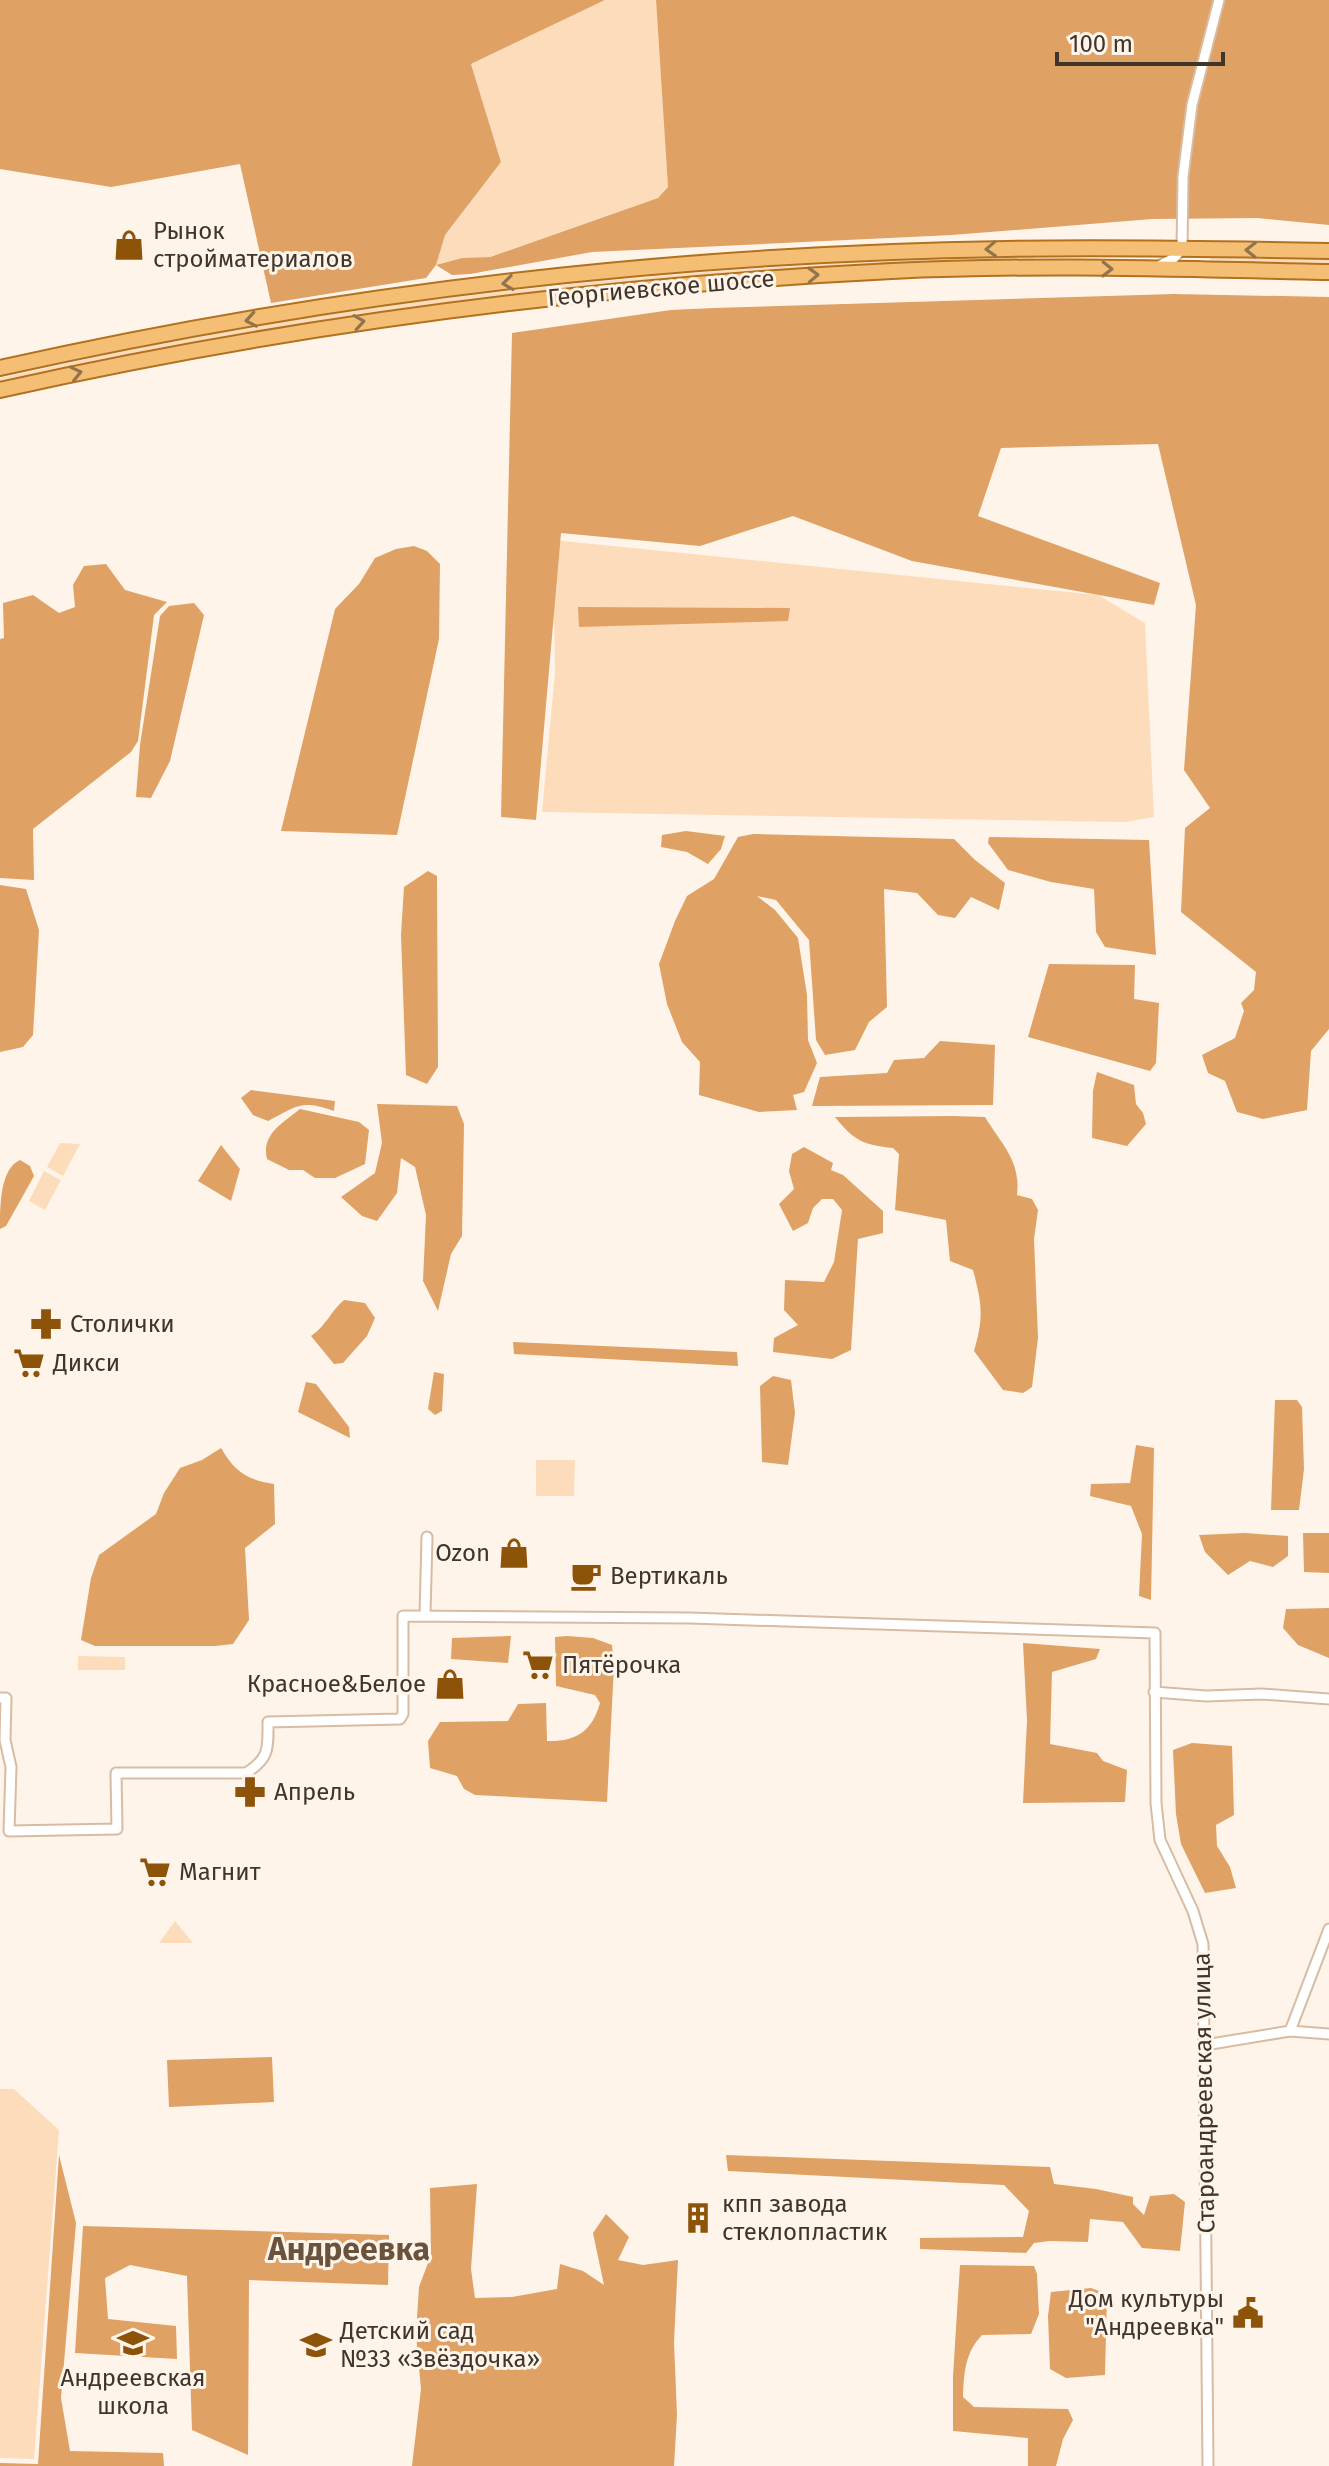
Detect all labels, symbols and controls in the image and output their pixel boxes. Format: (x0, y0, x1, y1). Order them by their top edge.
scale bar (1057, 16, 1223, 66)
text: 100 m (1069, 30, 1133, 58)
place label: Рынок стройматериалов (153, 217, 353, 273)
shop icon: Рынок стройматериалов (112, 228, 146, 262)
one-way arrow (984, 241, 997, 258)
one-way arrow (1244, 241, 1257, 259)
one-way arrow (1101, 260, 1114, 278)
street label: Георгиевское шоссе (546, 264, 776, 312)
one-way arrow (807, 267, 820, 284)
one-way arrow (501, 274, 515, 291)
one-way arrow (244, 310, 258, 327)
one-way arrow (353, 314, 366, 331)
one-way arrow (69, 365, 82, 382)
pharmacy icon: Столички (29, 1307, 63, 1341)
place label: Столички (70, 1310, 175, 1338)
supermarket icon: Дикси (12, 1346, 46, 1380)
place label: Дикси (52, 1349, 120, 1377)
shop icon: Ozon (497, 1536, 531, 1570)
place label: Ozon (435, 1539, 490, 1567)
cafe icon: Вертикаль (569, 1559, 603, 1593)
place label: Вертикаль (610, 1562, 728, 1590)
supermarket icon: Пятёрочка (521, 1648, 555, 1682)
place label: Пятёрочка (562, 1651, 681, 1679)
shop icon: Красное&Белое (433, 1667, 467, 1701)
place label: Красное&Белое (247, 1670, 426, 1698)
pharmacy icon: Апрель (233, 1775, 267, 1809)
place label: Апрель (274, 1778, 355, 1806)
supermarket icon: Магнит (138, 1855, 172, 1889)
place label: Магнит (179, 1858, 261, 1886)
street label: Староандреевская улица (1188, 1952, 1220, 2234)
place label: кпп завода стеклопластик (722, 2190, 888, 2246)
building icon: кпп завода стеклопластик (681, 2201, 715, 2235)
district label: Андреевка (267, 2230, 430, 2268)
place label: Дом культуры "Андреевка" (1068, 2285, 1224, 2341)
public building icon: Дом культуры "Андреевка" (1231, 2296, 1265, 2330)
place label: Детский сад №33 «Звёздочка» (339, 2317, 540, 2373)
school or university icon: Андреевская школа (116, 2326, 150, 2360)
school or university icon: Детский сад №33 «Звёздочка» (299, 2328, 333, 2362)
place label: Андреевская школа (60, 2364, 206, 2420)

